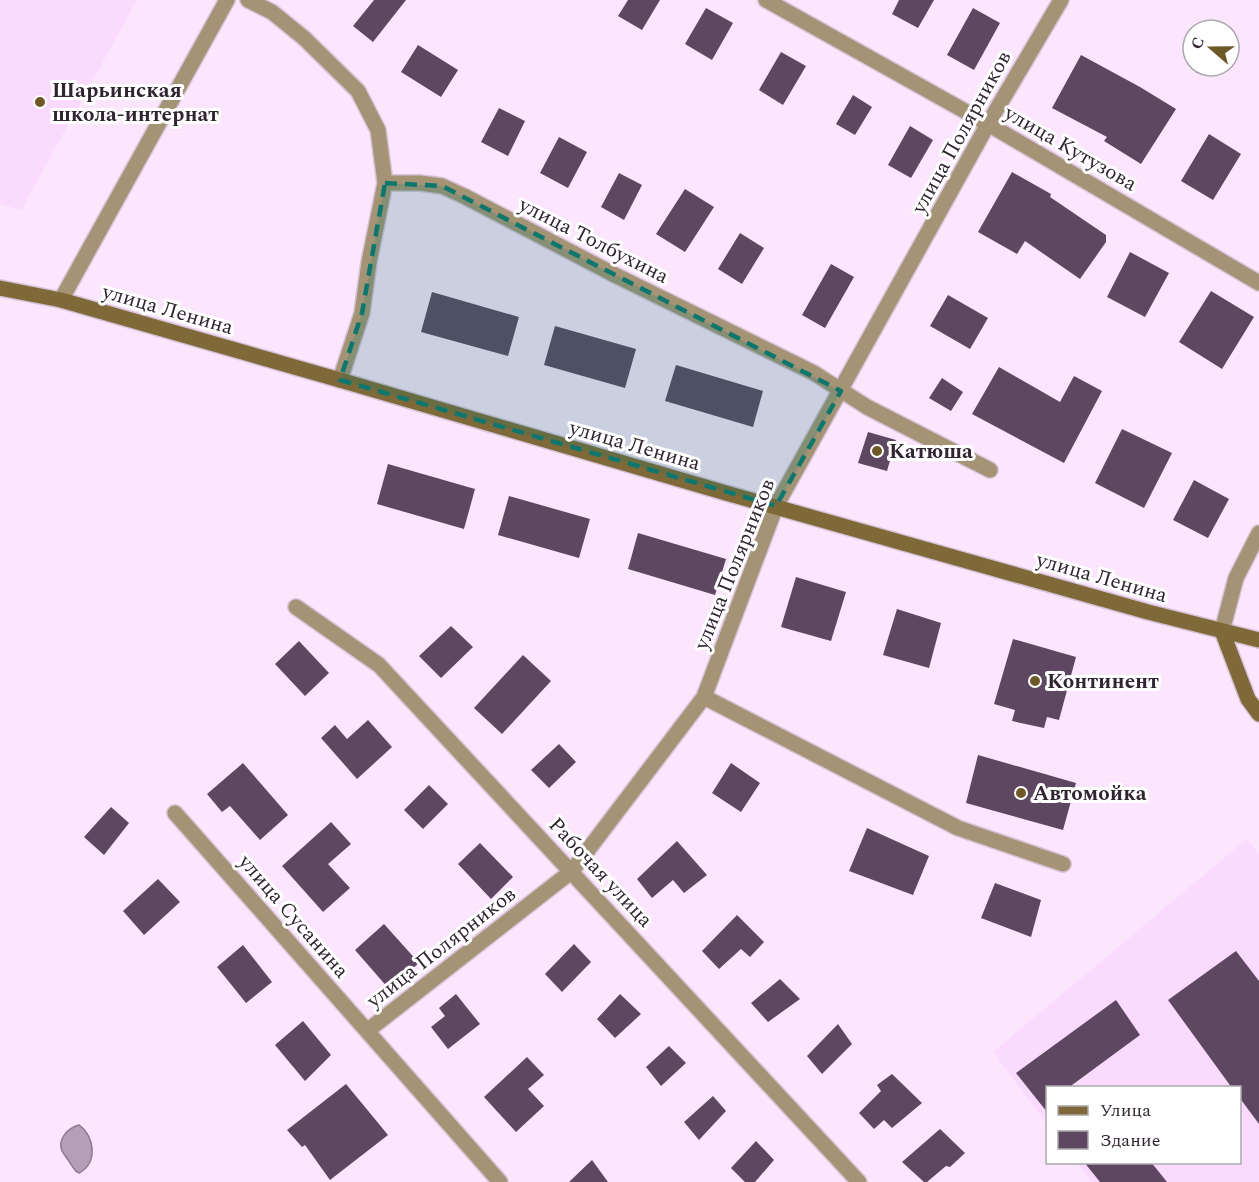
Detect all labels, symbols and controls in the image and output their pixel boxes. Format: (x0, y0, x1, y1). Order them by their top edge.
north arrow (1181, 18, 1241, 78)
text: С (1185, 34, 1211, 53)
street label: улица Полярников (903, 45, 1020, 221)
place label: Шарьинская школа-интернат (52, 75, 219, 131)
marker: Шарьинская школа-интернат (33, 95, 47, 109)
street label: улица Кутузова (997, 97, 1144, 200)
street label: улица Толбухина (512, 189, 675, 293)
street label: улица Ленина (98, 276, 238, 344)
street label: улица Ленина (565, 412, 705, 480)
place label: Катюша (889, 436, 973, 468)
marker: Катюша (870, 444, 884, 458)
street label: улица Полярников (686, 474, 784, 656)
street label: улица Ленина (1032, 544, 1172, 612)
place label: Континент (1047, 666, 1159, 698)
marker: Континент (1028, 674, 1042, 688)
place label: Автомойка (1033, 778, 1147, 810)
marker: Автомойка (1014, 786, 1028, 800)
street label: Рабочая улица (541, 810, 660, 936)
street label: улица Сусанина (230, 847, 357, 986)
street label: улица Полярников (359, 879, 523, 1017)
legend (1046, 1086, 1241, 1164)
text: Улица (1100, 1097, 1151, 1124)
text: Здание (1100, 1127, 1160, 1154)

